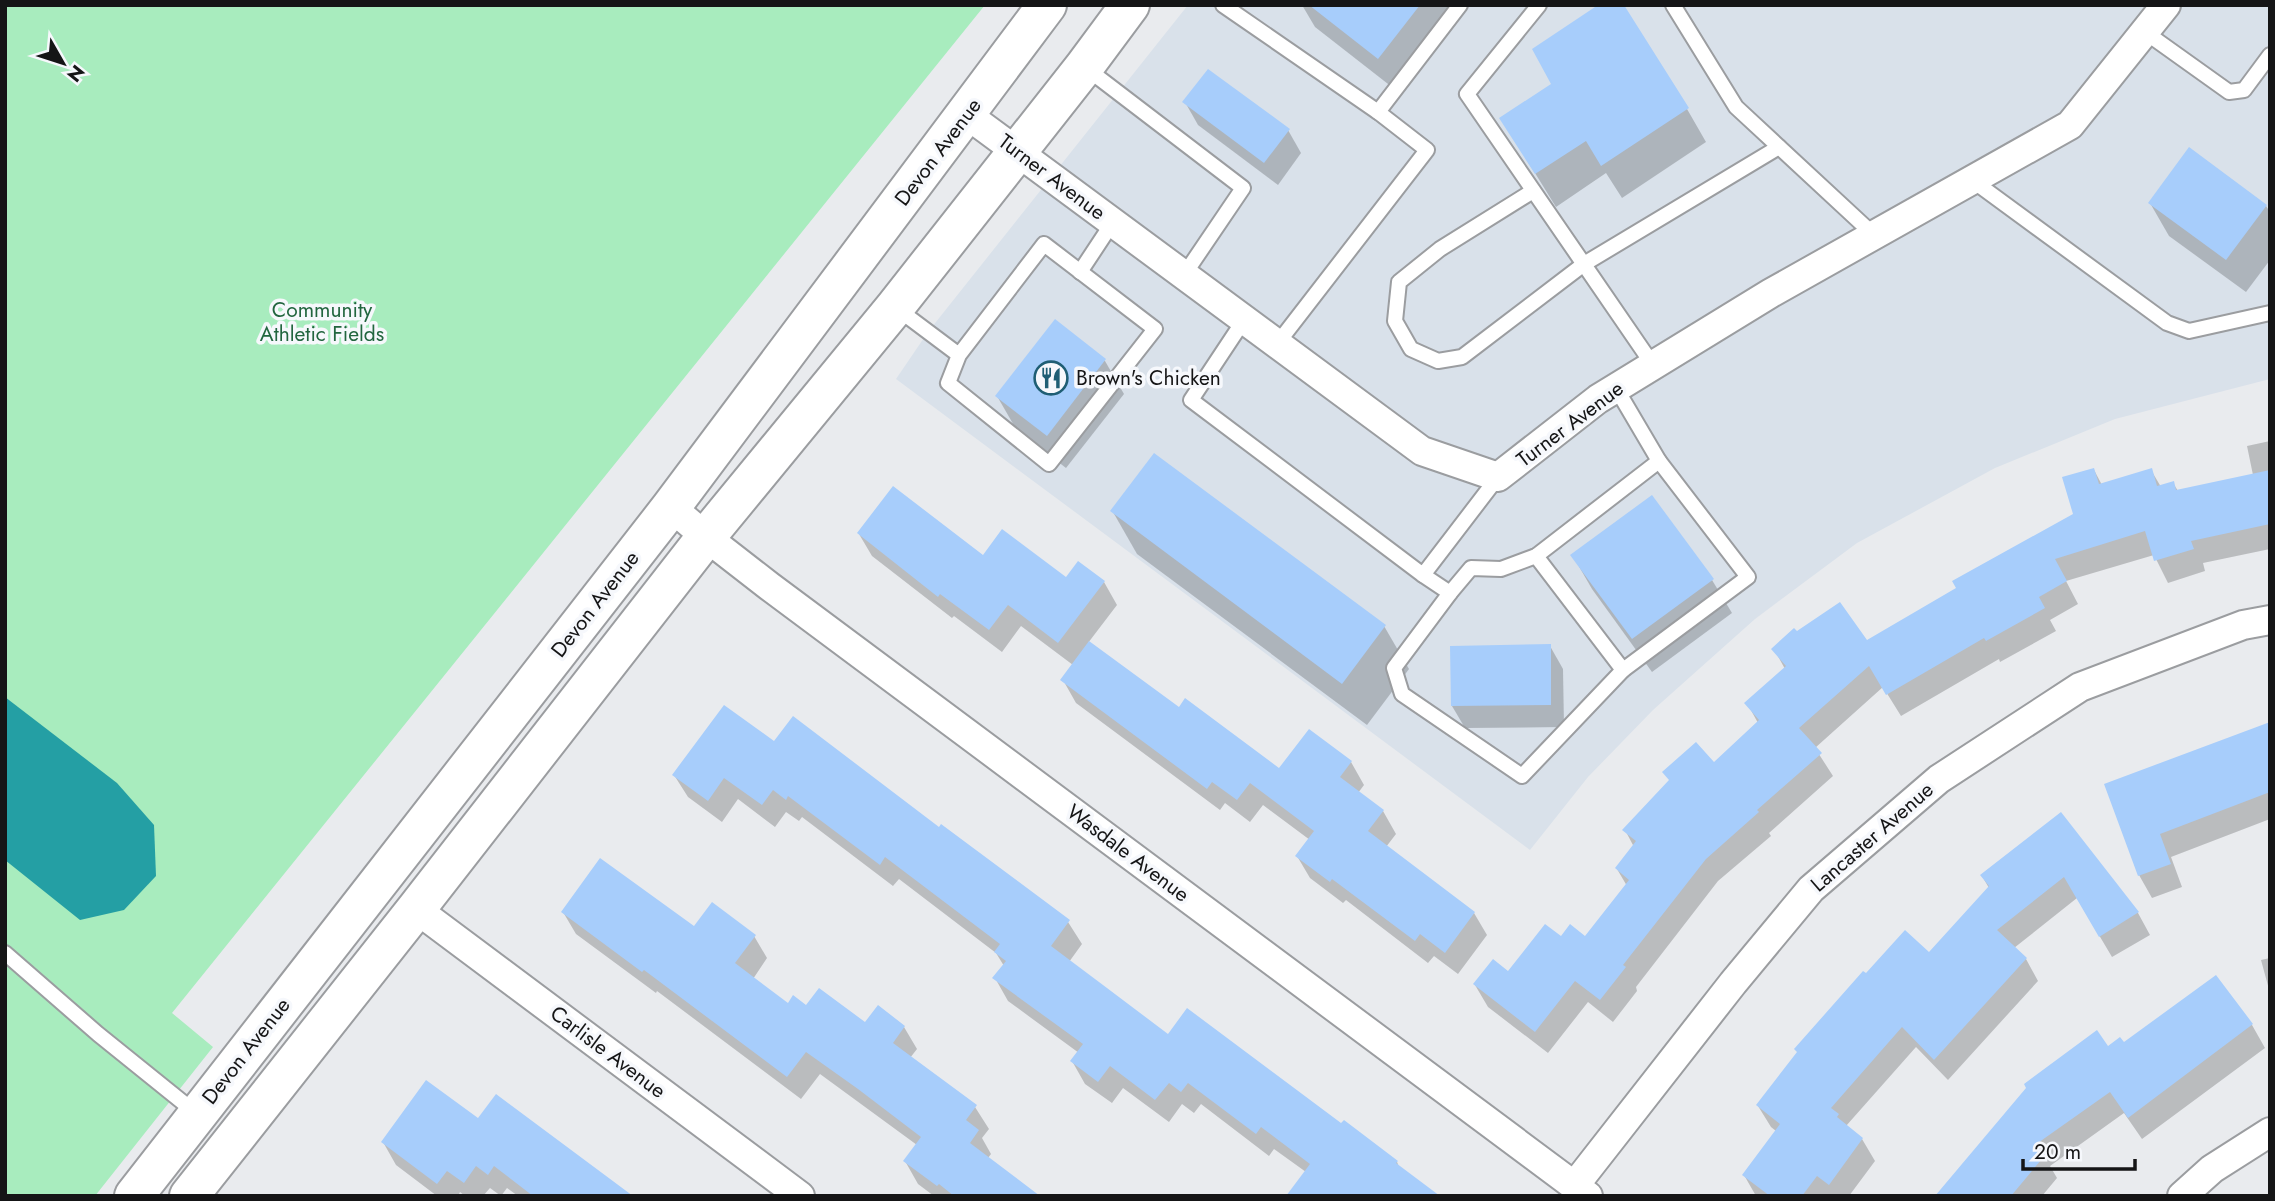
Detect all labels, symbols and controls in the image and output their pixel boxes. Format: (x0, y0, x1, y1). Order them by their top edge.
north arrow (28, 28, 98, 98)
text: N (61, 59, 91, 88)
street label: Devon Avenue (888, 92, 989, 212)
street label: Turner Avenue (992, 127, 1112, 227)
park label: Community Athletic Fields (260, 295, 384, 349)
restaurant icon: Brown's Chicken (1032, 359, 1070, 397)
place label: Brown's Chicken (1076, 363, 1221, 393)
street label: Turner Avenue (1510, 374, 1630, 474)
street label: Devon Avenue (544, 544, 646, 664)
street label: Lancaster Avenue (1804, 775, 1940, 899)
street label: Wasdale Avenue (1060, 797, 1196, 909)
street label: Devon Avenue (195, 991, 297, 1111)
street label: Carlisle Avenue (544, 999, 672, 1106)
scale bar (2023, 1128, 2135, 1172)
text: 20 m (2034, 1137, 2081, 1167)

